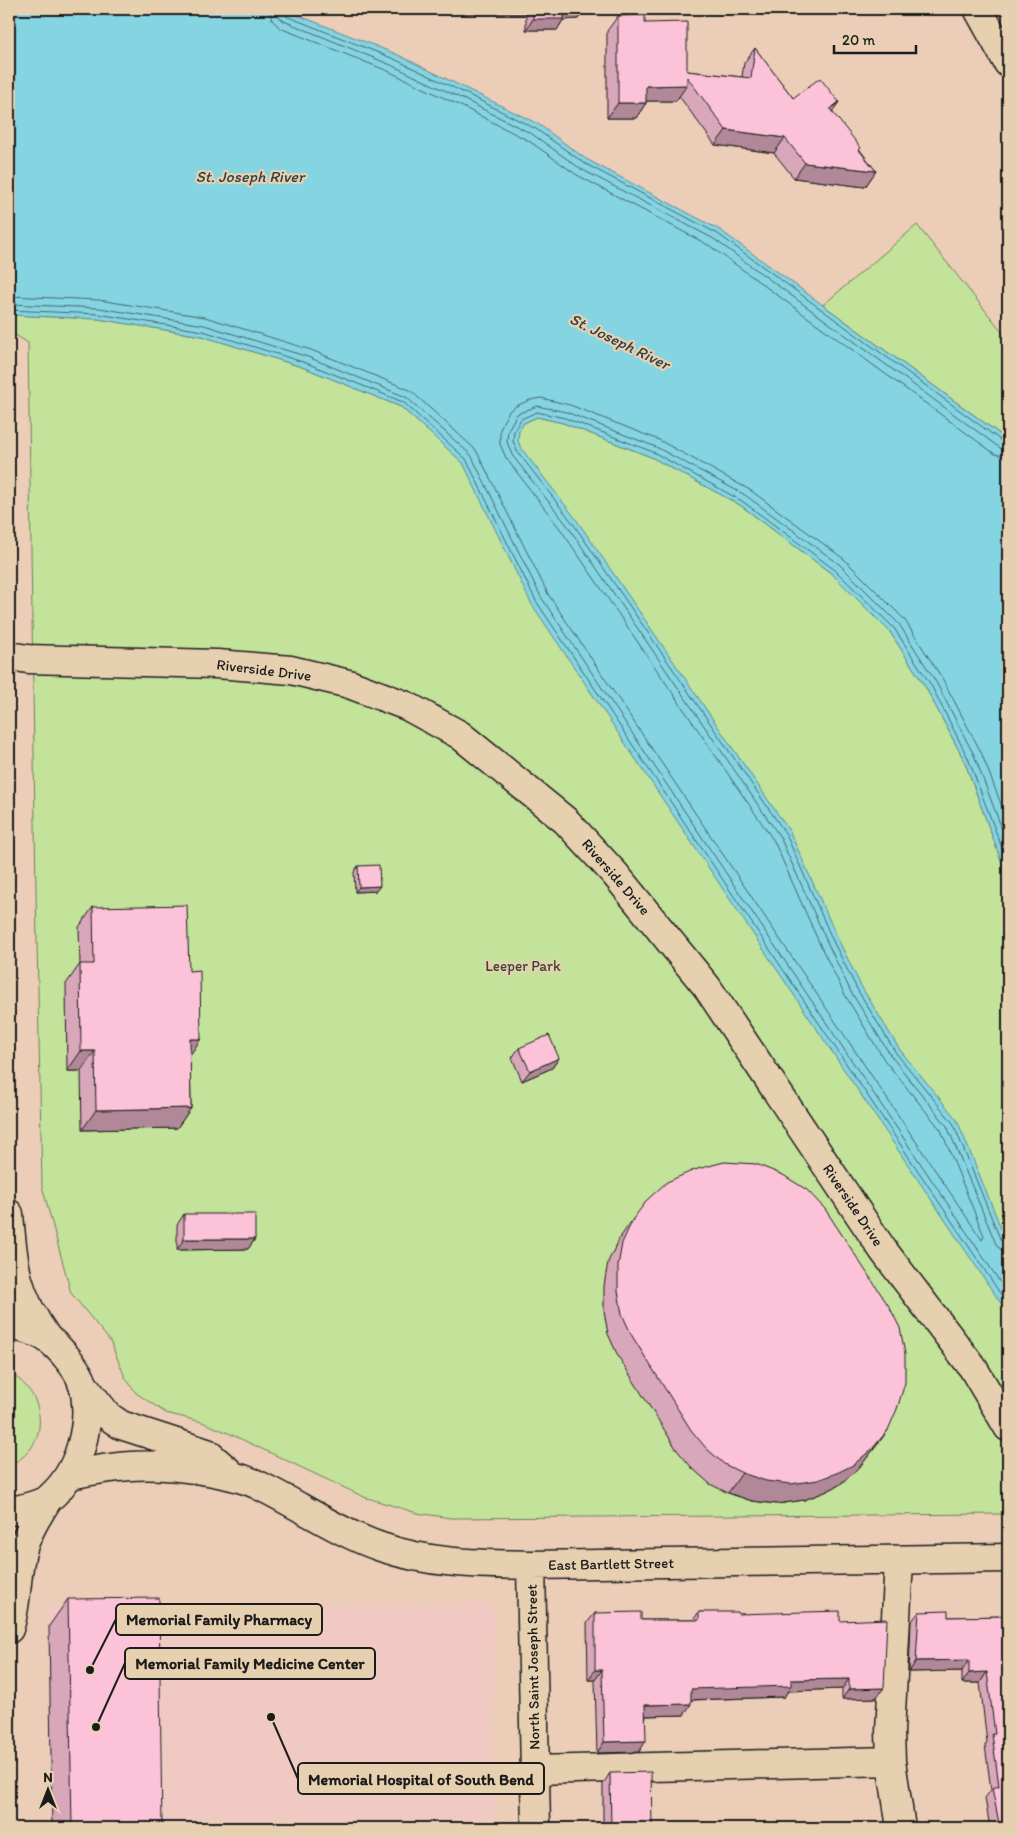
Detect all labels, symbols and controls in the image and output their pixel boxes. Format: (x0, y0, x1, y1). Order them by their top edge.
scale bar (834, 22, 917, 54)
text: 20 m (842, 31, 876, 49)
water label: St. Joseph River (196, 167, 306, 186)
water label: St. Joseph River (567, 309, 674, 375)
street label: Riverside Drive (215, 655, 313, 685)
street label: Riverside Drive (578, 835, 654, 919)
park label: Leeper Park (485, 957, 561, 975)
street label: Riverside Drive (819, 1160, 887, 1250)
street label: East Bartlett Street (548, 1554, 674, 1574)
street label: North Saint Joseph Street (523, 1584, 543, 1750)
callout: Memorial Family Pharmacy (116, 1604, 322, 1635)
text: Memorial Family Pharmacy (126, 1610, 313, 1630)
callout: Memorial Family Medicine Center (125, 1648, 375, 1679)
text: Memorial Family Medicine Center (135, 1654, 365, 1674)
callout: Memorial Hospital of South Bend (298, 1763, 544, 1794)
north arrow (22, 1764, 72, 1814)
text: N (43, 1769, 53, 1786)
text: Memorial Hospital of South Bend (308, 1770, 534, 1790)

